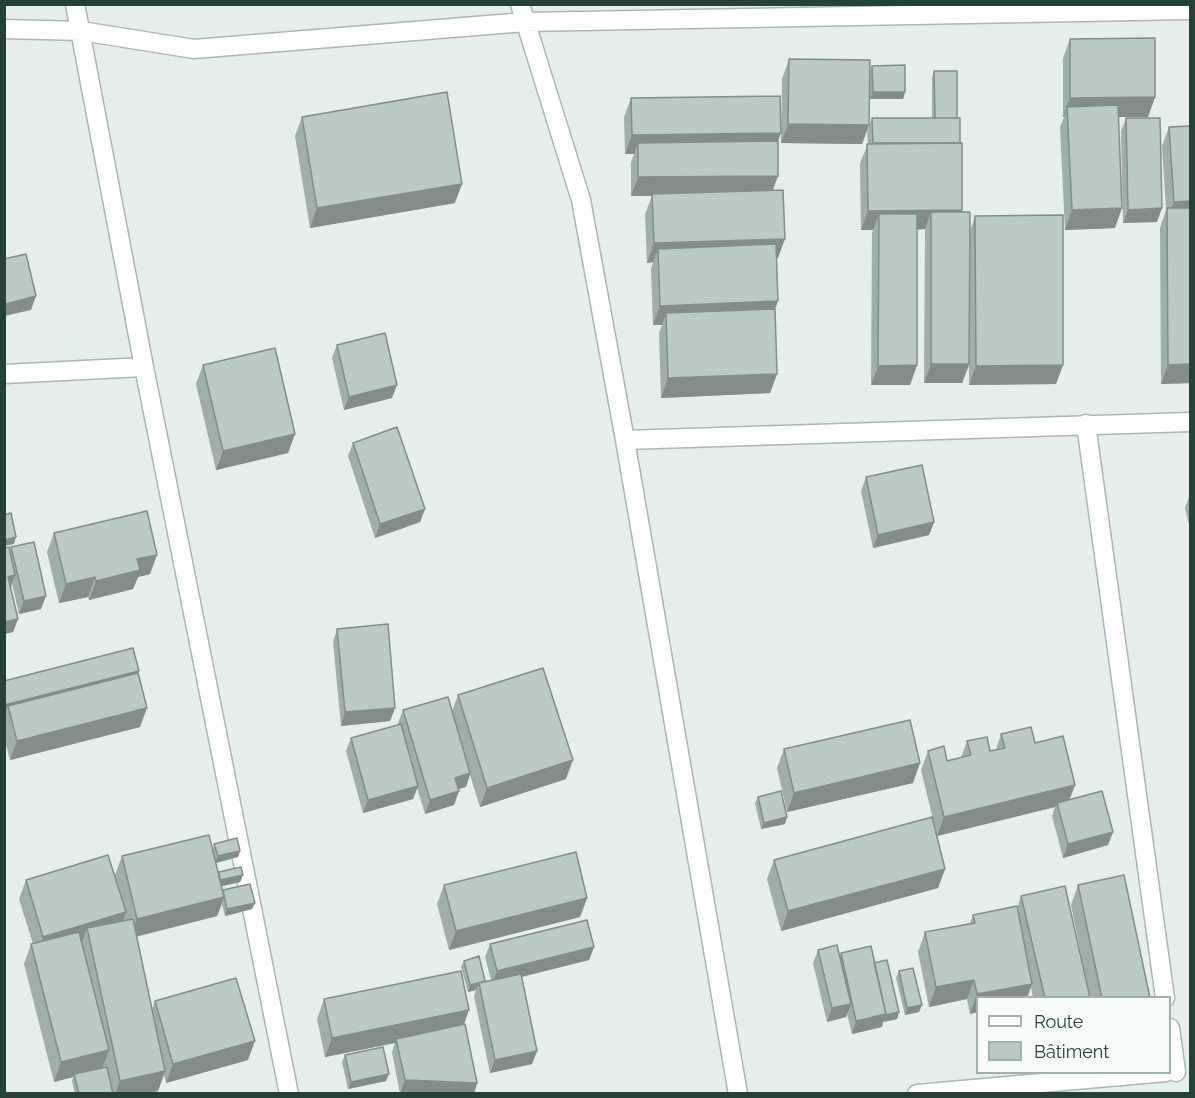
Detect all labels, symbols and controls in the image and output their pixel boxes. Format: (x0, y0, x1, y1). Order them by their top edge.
legend (976, 996, 1171, 1074)
text: Route (1034, 1011, 1083, 1032)
text: Bâtiment (1034, 1041, 1109, 1062)

